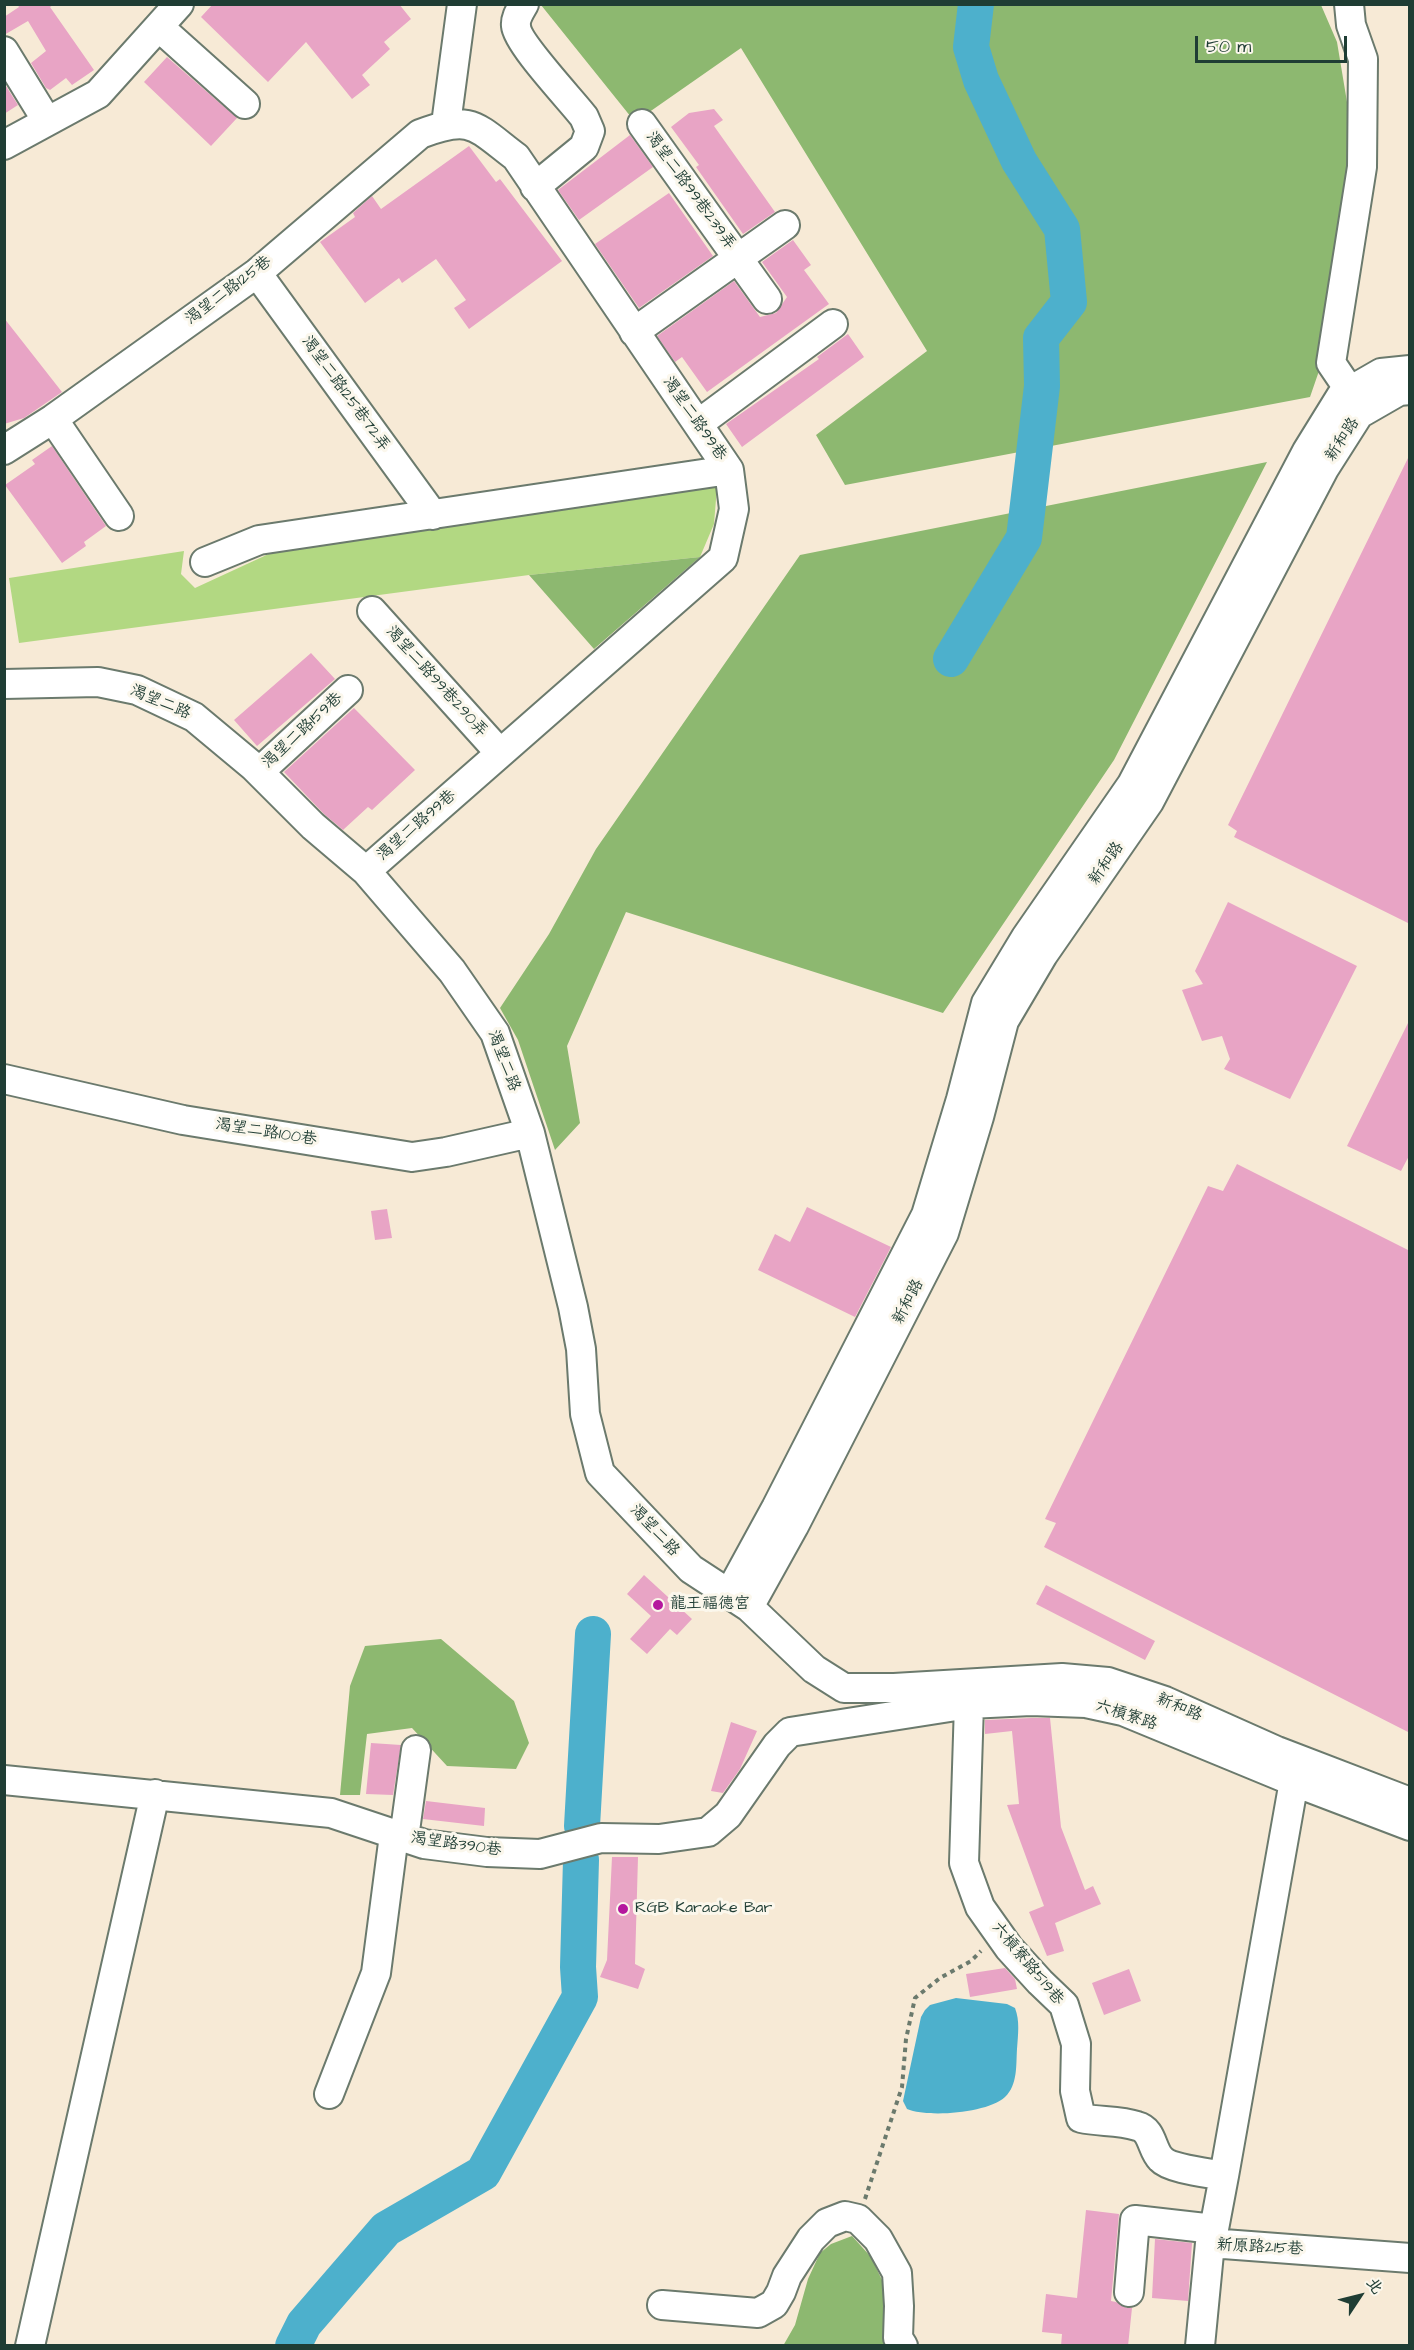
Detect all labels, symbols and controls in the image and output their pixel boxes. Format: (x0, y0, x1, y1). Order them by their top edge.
scale bar (1198, 24, 1350, 62)
text: 50 m (1206, 34, 1251, 59)
street label: 渴望二路99巷239弄 (641, 128, 739, 254)
street label: 渴望二路125巷 (182, 252, 276, 330)
street label: 渴望二路125巷72弄 (297, 333, 393, 455)
street label: 渴望二路99巷 (658, 373, 730, 465)
street label: 新和路 (1322, 415, 1364, 465)
street label: 渴望二路99巷290弄 (381, 623, 491, 741)
street label: 渴望二路 (127, 682, 193, 724)
street label: 渴望二路159巷 (259, 689, 347, 773)
street label: 渴望二路99巷 (374, 787, 460, 865)
street label: 新和路 (1085, 839, 1129, 889)
street label: 渴望二路 (483, 1028, 523, 1094)
street label: 渴望二路100巷 (214, 1116, 318, 1150)
street label: 新和路 (890, 1276, 928, 1328)
street label: 渴望二路 (625, 1501, 683, 1561)
place label: 龍王福德宮 (670, 1595, 750, 1615)
marker: 龍王福德宮 (651, 1598, 665, 1612)
street label: 新和路 (1153, 1690, 1205, 1726)
street label: 六槓寮路 (1093, 1697, 1159, 1735)
street label: 渴望路390巷 (409, 1829, 503, 1861)
place label: RGB Karaoke Bar (635, 1899, 772, 1919)
marker: RGB Karaoke Bar (616, 1902, 630, 1916)
street label: 六槓寮路519巷 (987, 1919, 1067, 2009)
street label: 新原路215巷 (1216, 2236, 1304, 2260)
north arrow (1330, 2266, 1390, 2326)
text: 北 (1361, 2273, 1388, 2299)

